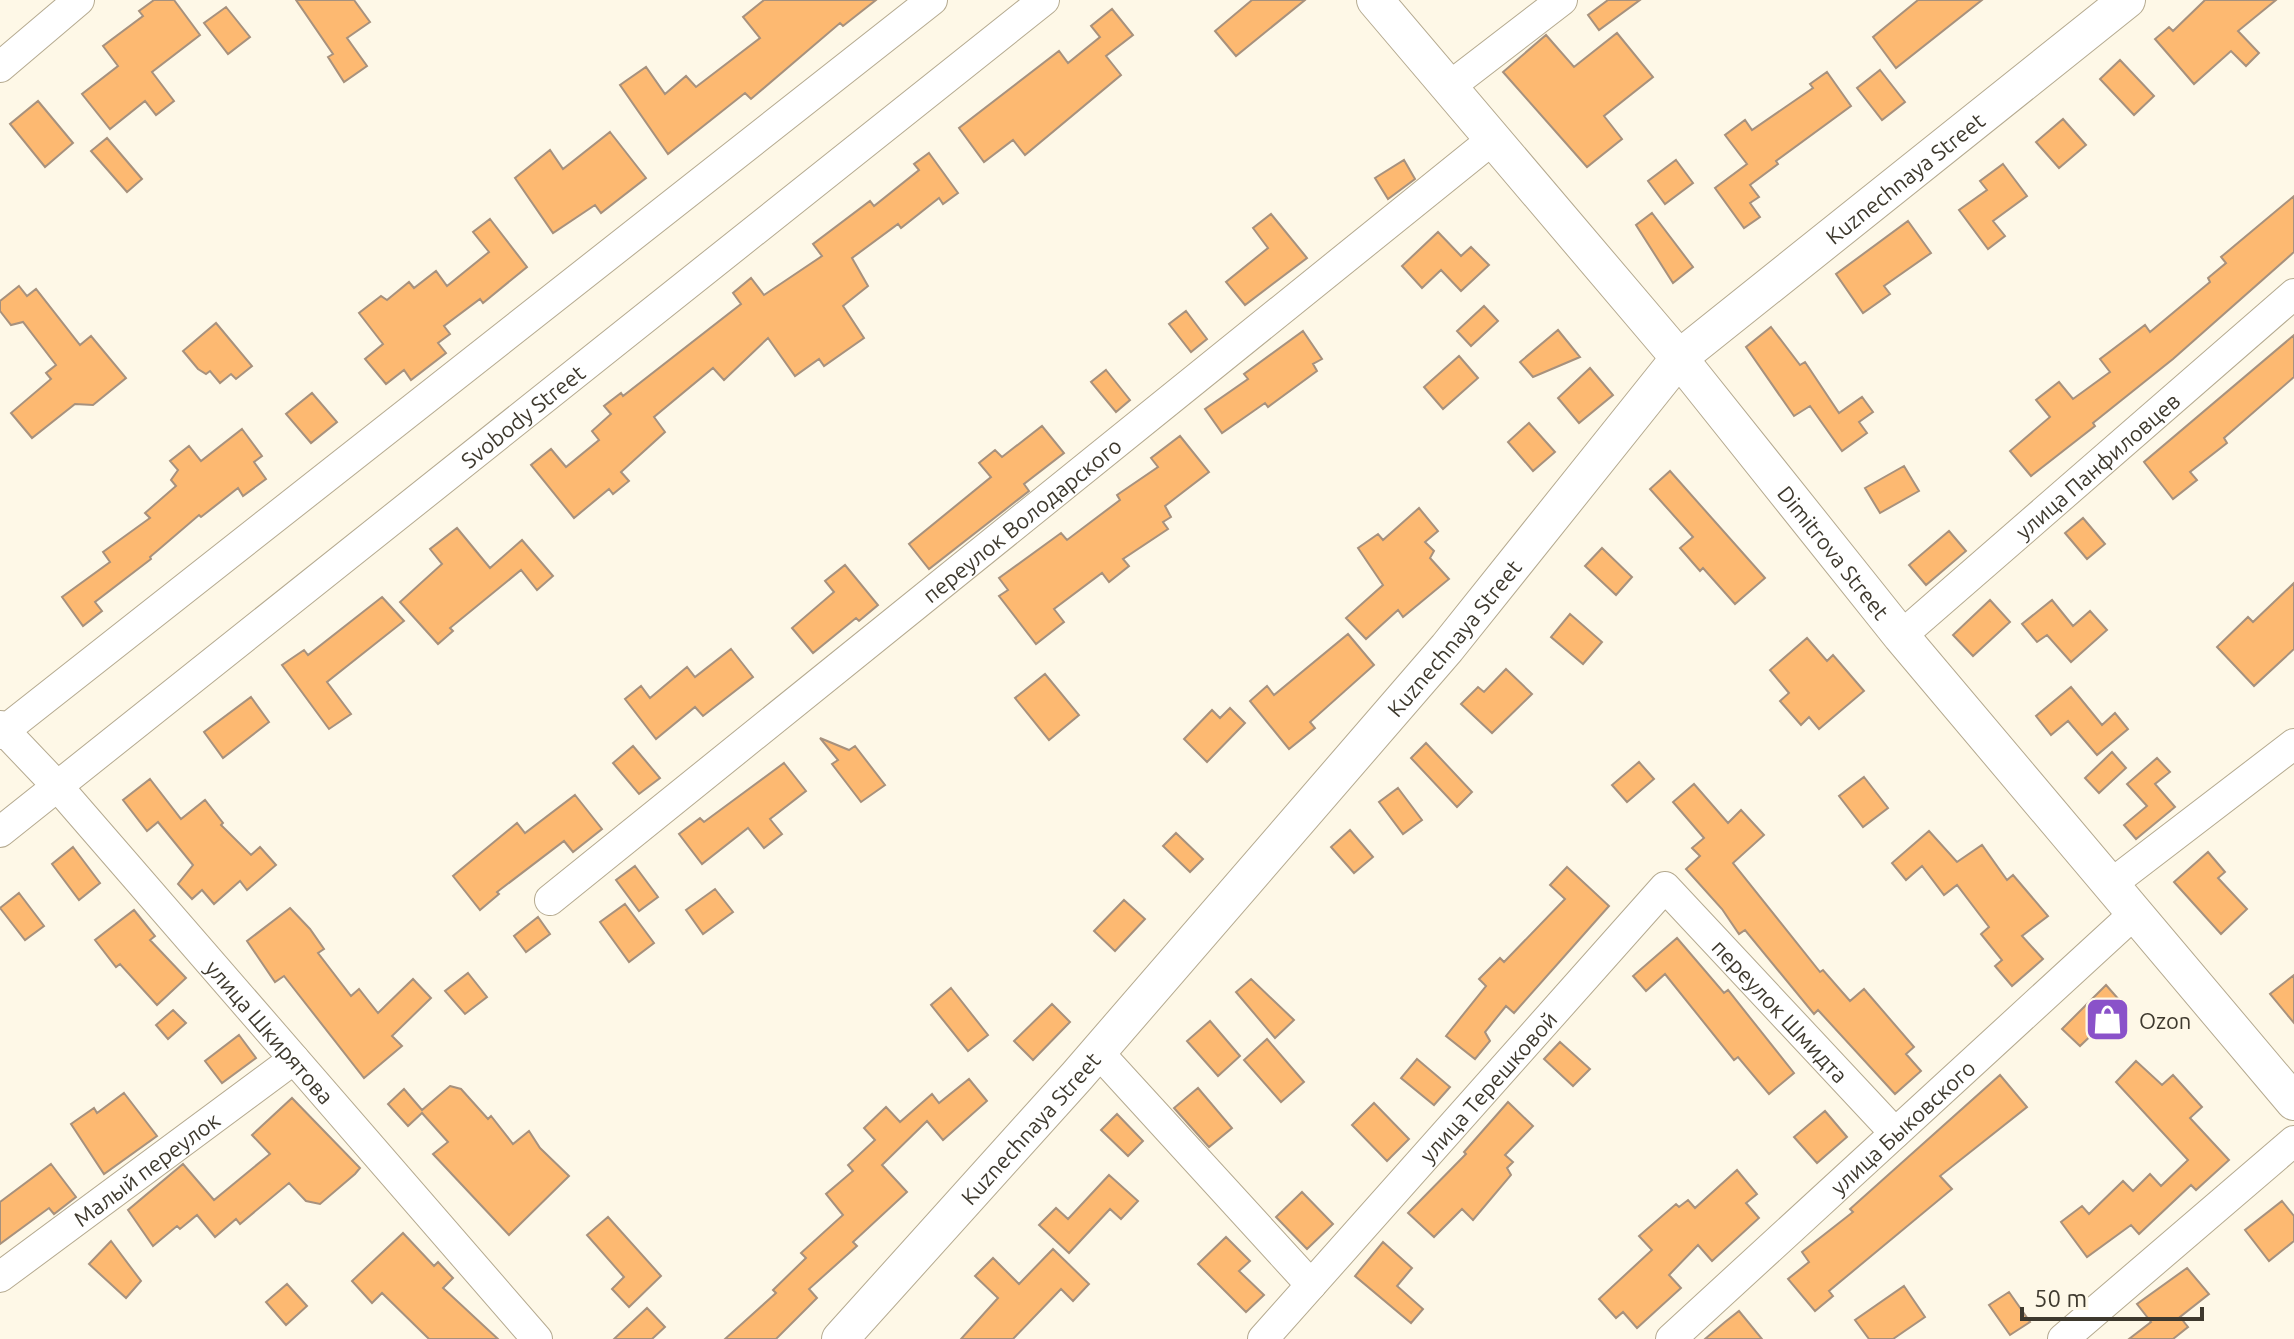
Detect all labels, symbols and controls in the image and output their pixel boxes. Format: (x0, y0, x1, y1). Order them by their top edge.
street label: Kuznechnaya Street (1820, 107, 1989, 249)
street label: Svobody Street (456, 359, 589, 472)
street label: улица Панфиловцев (2010, 387, 2184, 543)
street label: переулок Володарского (917, 432, 1126, 607)
street label: Dimitrova Street (1773, 480, 1895, 624)
street label: Kuznechnaya Street (1381, 554, 1526, 721)
street label: переулок Шмидта (1708, 934, 1853, 1087)
street label: улица Шкирятова (201, 955, 339, 1108)
shop icon: Ozon (2084, 996, 2132, 1044)
street label: улица Терешковой (1414, 1006, 1561, 1167)
place label: Ozon (2139, 1008, 2191, 1033)
street label: Kuznechnaya Street (955, 1046, 1105, 1209)
street label: улица Быковского (1825, 1054, 1980, 1199)
street label: Малый переулок (68, 1106, 224, 1231)
scale bar (2022, 1271, 2202, 1321)
text: 50 m (2034, 1285, 2087, 1312)

